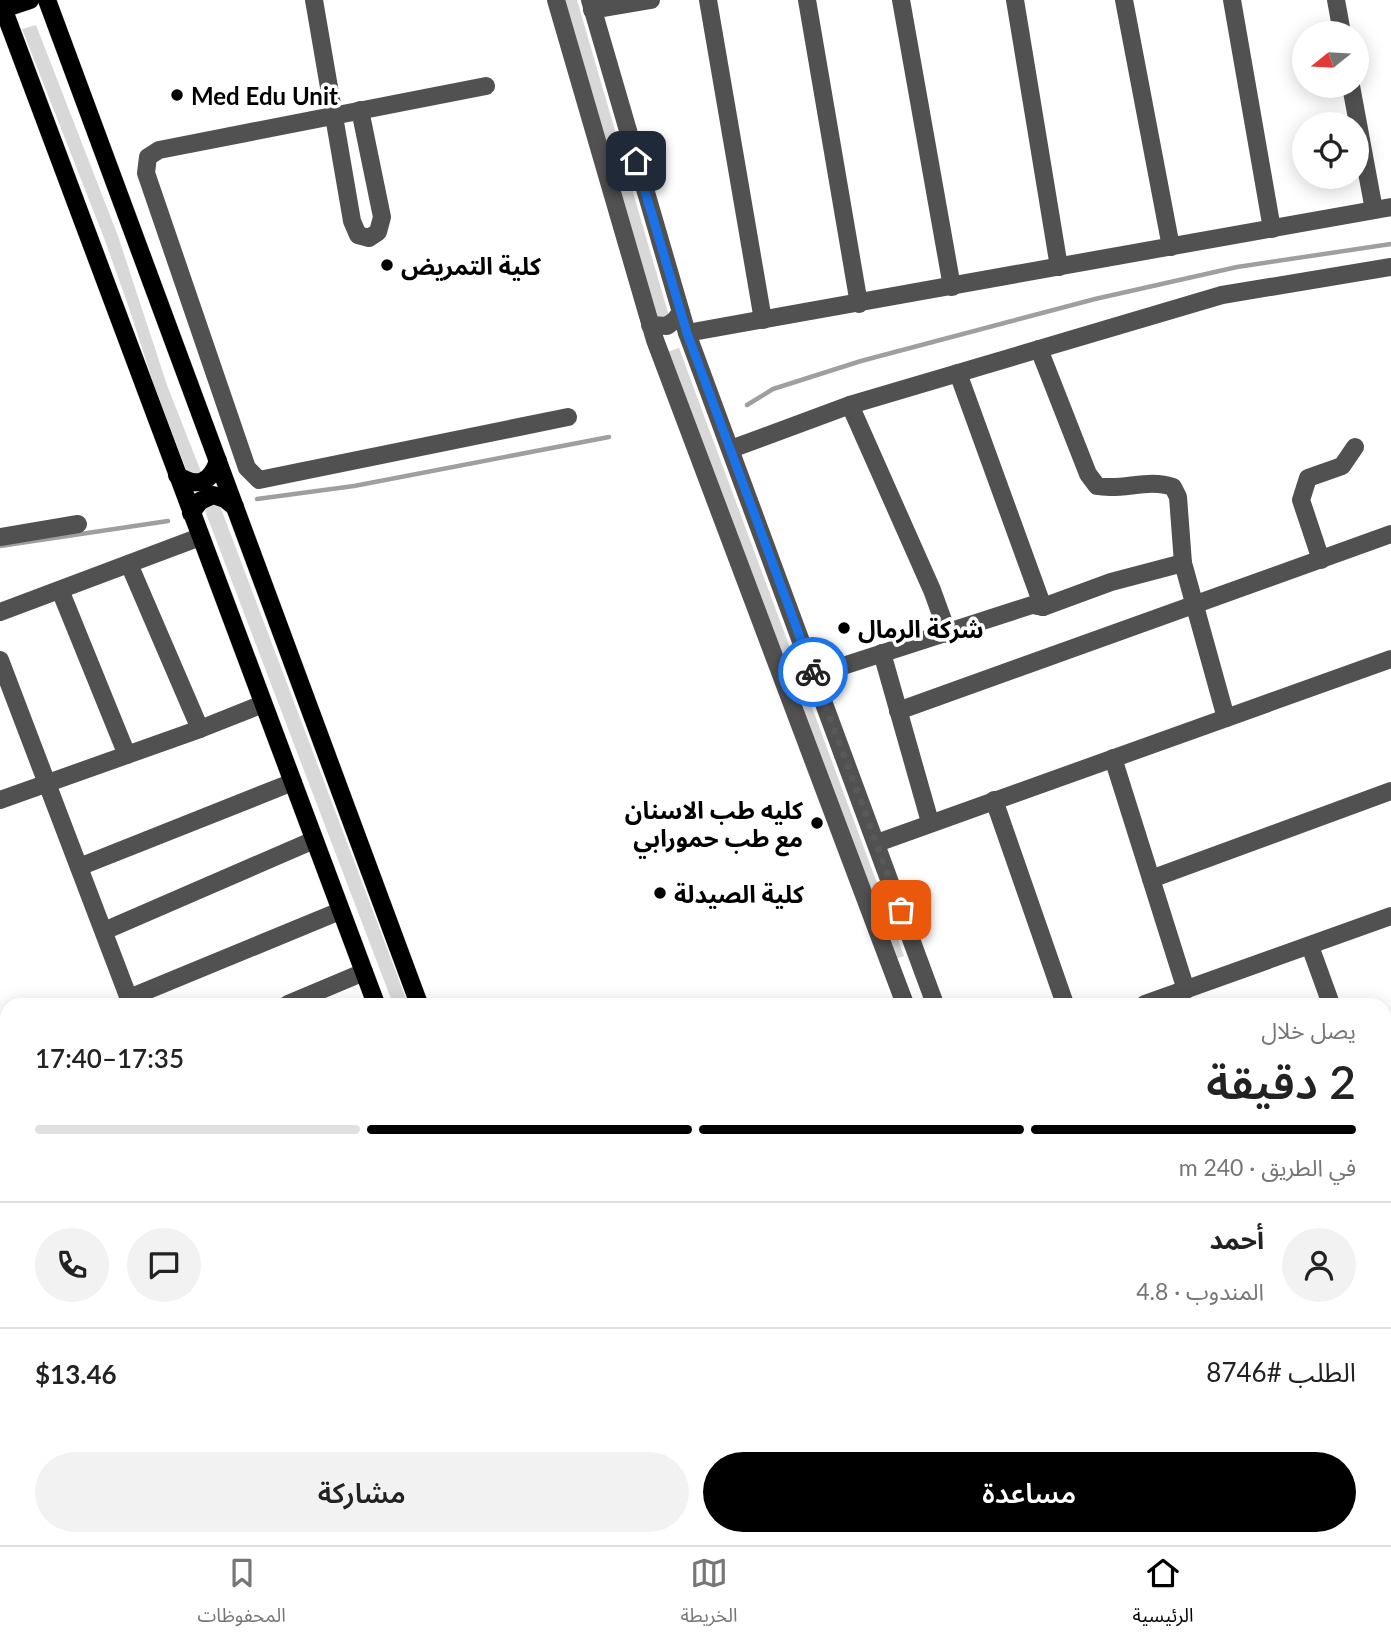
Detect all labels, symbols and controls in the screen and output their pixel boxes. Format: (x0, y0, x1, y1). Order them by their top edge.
north arrow (1292, 21, 1368, 98)
map controls (1292, 21, 1369, 189)
place label: Med Edu Unit (191, 81, 338, 110)
marker: Med Edu Unit (169, 87, 185, 103)
button: locate (1292, 112, 1369, 189)
pin (606, 131, 666, 191)
icon: home (617, 142, 655, 180)
place label: كلية التمريض (401, 251, 542, 281)
marker: كلية التمريض (379, 257, 395, 273)
place label: شركة الرمال (858, 614, 984, 644)
marker: شركة الرمال (836, 620, 852, 636)
courier (778, 637, 848, 707)
icon: bike (794, 653, 832, 691)
place label: كليه طب الاسنان مع طب حمورابي (625, 795, 804, 858)
marker: كليه طب الاسنان مع طب حمورابي (809, 815, 825, 831)
place label: كلية الصيدلة (674, 879, 805, 909)
pin (871, 880, 931, 940)
marker: كلية الصيدلة (652, 885, 668, 901)
icon: bag (882, 891, 920, 929)
text: يصل خلال (1261, 1016, 1356, 1044)
text: 17:35–17:40 (35, 1042, 184, 1074)
text: 2 دقيقة (1206, 1054, 1356, 1109)
text: في الطريق · 240 m (1179, 1153, 1356, 1181)
text: أحمد (1210, 1223, 1264, 1255)
button: phone (35, 1228, 109, 1302)
button: chat (127, 1228, 201, 1302)
button: person (1282, 1228, 1356, 1302)
text: المندوب · 4.8 (1136, 1277, 1264, 1305)
text: الطلب #8746 (1206, 1356, 1356, 1388)
text: $13.46 (35, 1358, 117, 1390)
button: مشاركة (35, 1452, 689, 1532)
button: مساعدة (703, 1452, 1356, 1532)
tab: المحفوظات (197, 1554, 286, 1636)
tab: الخريطة (681, 1554, 738, 1636)
tab: الرئيسية (1132, 1554, 1194, 1636)

